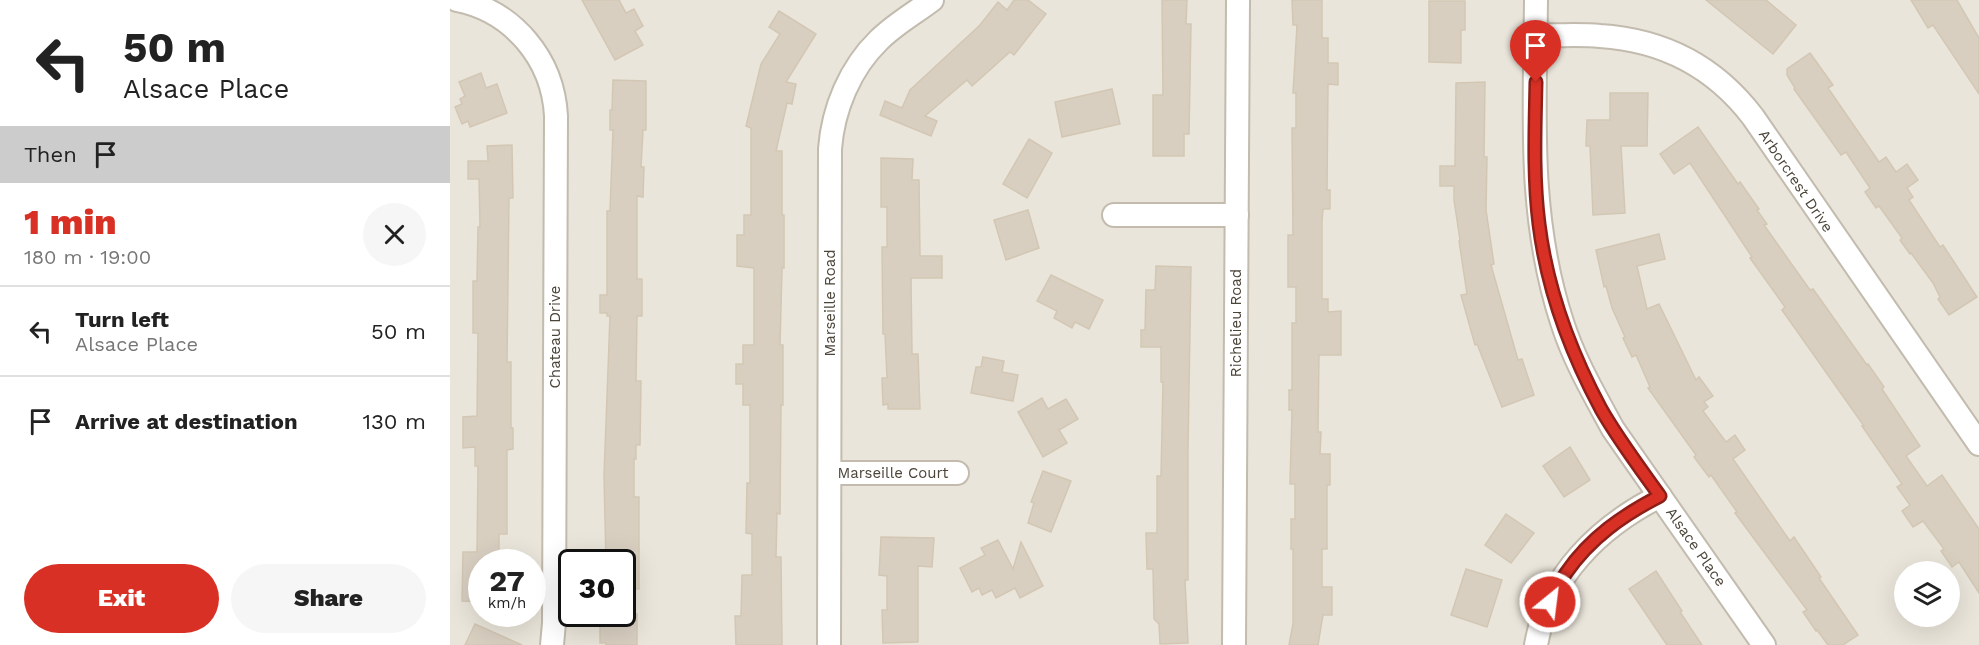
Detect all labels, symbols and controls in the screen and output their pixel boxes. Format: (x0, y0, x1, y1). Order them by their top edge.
pin (1510, 20, 1561, 82)
text: 50 m (123, 23, 226, 72)
icon: left (24, 24, 102, 102)
icon: arrive (1519, 29, 1552, 62)
text: Alsace Place (123, 73, 289, 105)
street label: Arborcrest Drive (1755, 126, 1837, 236)
icon: arrive (89, 138, 122, 171)
text: Then (24, 142, 77, 167)
text: 1 min (24, 201, 117, 243)
button: close (363, 203, 426, 266)
text: 180 m · 19:00 (24, 245, 151, 269)
street label: Marseille Road (821, 249, 839, 357)
street label: Richelieu Road (1227, 269, 1245, 377)
street label: Chateau Drive (546, 286, 564, 388)
text: Turn left (75, 307, 169, 332)
icon: left (24, 315, 57, 348)
text: 50 m (371, 319, 426, 344)
text: Alsace Place (75, 332, 198, 356)
icon: arrive (24, 405, 57, 438)
text: Arrive at destination (75, 409, 298, 434)
text: 130 m (362, 409, 426, 434)
street label: Marseille Court (837, 464, 949, 482)
street label: Alsace Place (1662, 504, 1730, 590)
speed limit sign: 30 (558, 549, 636, 627)
map controls (1894, 561, 1960, 627)
button: layers (1894, 561, 1960, 627)
text: 27 (489, 563, 525, 598)
button: Exit (24, 564, 219, 633)
button: Share (231, 564, 426, 633)
position arrow (1518, 570, 1582, 634)
text: km/h (488, 594, 526, 612)

